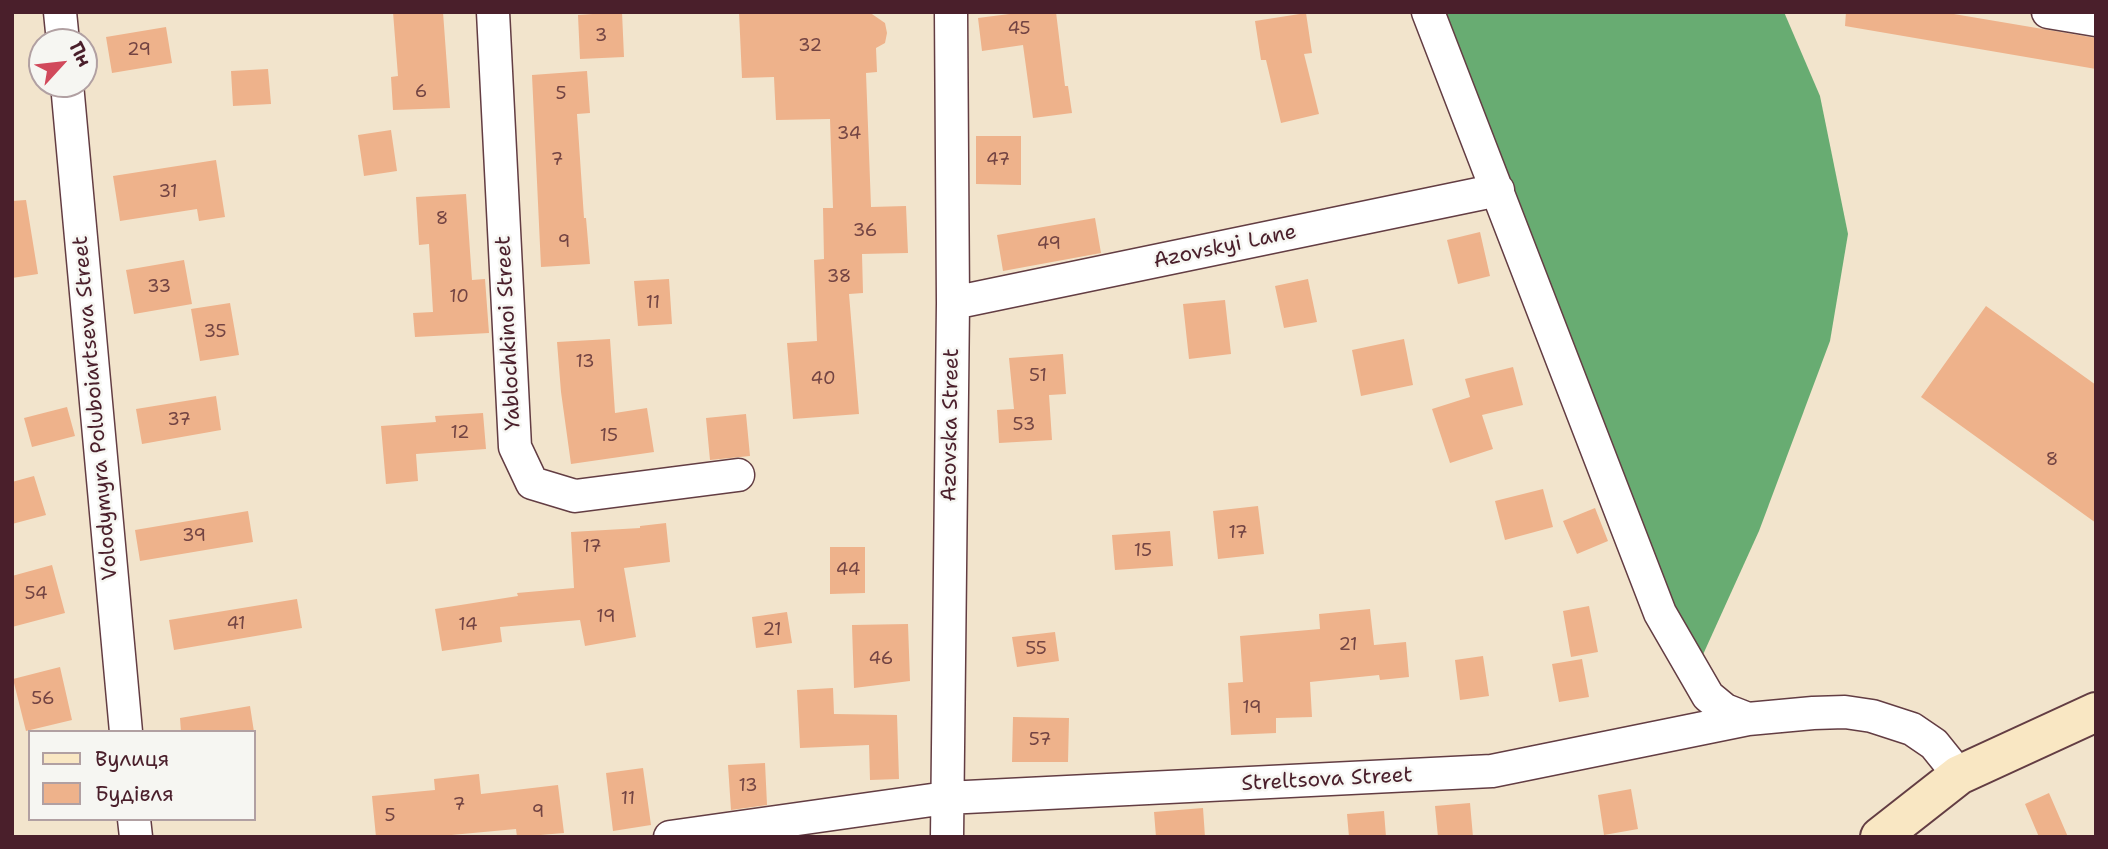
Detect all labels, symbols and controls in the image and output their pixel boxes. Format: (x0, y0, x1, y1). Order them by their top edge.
house number: 45 (1007, 18, 1031, 40)
house number: 3 (595, 25, 607, 47)
north arrow (28, 28, 98, 98)
house number: 32 (798, 35, 822, 57)
text: Пн (64, 37, 97, 71)
house number: 29 (127, 39, 151, 61)
house number: 6 (415, 81, 427, 103)
house number: 5 (555, 83, 567, 105)
house number: 34 (837, 123, 861, 145)
house number: 7 (551, 149, 563, 171)
house number: 47 (986, 149, 1010, 171)
house number: 31 (158, 181, 178, 203)
house number: 8 (436, 208, 448, 230)
house number: 36 (853, 220, 877, 242)
street label: Azovskyi Lane (1151, 220, 1299, 274)
house number: 9 (558, 231, 570, 253)
house number: 49 (1037, 233, 1061, 255)
street label: Volodymyra Poluboiartseva Street (68, 235, 124, 581)
street label: Yablochkinoi Street (491, 235, 527, 431)
house number: 38 (827, 266, 851, 288)
house number: 33 (147, 276, 171, 298)
house number: 10 (449, 286, 469, 308)
house number: 11 (646, 292, 660, 314)
house number: 35 (203, 321, 227, 343)
street label: Azovska Street (937, 348, 965, 502)
house number: 13 (575, 351, 595, 373)
house number: 51 (1029, 365, 1047, 387)
house number: 40 (810, 368, 836, 390)
house number: 37 (167, 409, 191, 431)
house number: 53 (1013, 414, 1035, 436)
house number: 12 (450, 422, 470, 444)
house number: 15 (600, 425, 618, 447)
house number: 8 (2046, 449, 2058, 471)
house number: 17 (1228, 522, 1248, 544)
house number: 39 (182, 525, 206, 547)
house number: 17 (582, 536, 602, 558)
house number: 15 (1134, 540, 1152, 562)
house number: 44 (836, 559, 860, 581)
house number: 54 (24, 583, 48, 605)
house number: 19 (596, 606, 616, 628)
house number: 41 (226, 613, 246, 635)
house number: 14 (458, 614, 478, 636)
house number: 21 (762, 619, 782, 641)
house number: 21 (1338, 634, 1358, 656)
house number: 55 (1025, 638, 1047, 660)
house number: 46 (869, 648, 893, 670)
house number: 56 (31, 688, 55, 710)
house number: 19 (1242, 697, 1262, 719)
house number: 57 (1029, 729, 1051, 751)
legend (28, 730, 256, 821)
text: Вулиця (95, 745, 169, 773)
street label: Streltsova Street (1241, 763, 1413, 797)
house number: 13 (738, 775, 758, 797)
text: Будівля (95, 780, 174, 808)
house number: 11 (621, 788, 635, 810)
house number: 7 (453, 794, 465, 816)
house number: 9 (532, 801, 544, 823)
house number: 5 (384, 805, 396, 827)

